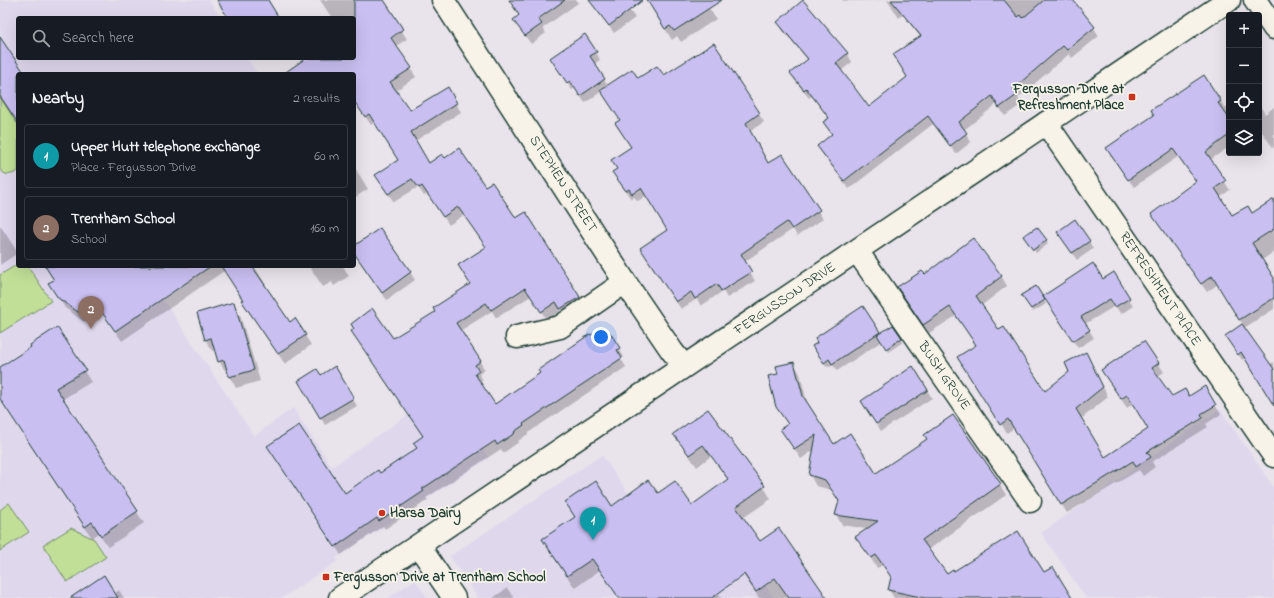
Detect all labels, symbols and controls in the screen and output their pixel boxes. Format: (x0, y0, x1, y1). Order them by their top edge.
map controls (1226, 12, 1262, 156)
button: + (1226, 12, 1262, 48)
search box (16, 16, 356, 60)
icon: search (30, 27, 52, 49)
text: Search here (62, 27, 134, 49)
button: − (1226, 48, 1262, 84)
place label: Fergusson Drive at Refreshment Place (1012, 79, 1125, 116)
button: locate (1226, 84, 1262, 120)
text: Nearby (32, 86, 84, 111)
text: 2 results (293, 89, 340, 108)
marker: Fergusson Drive at Refreshment Place (1127, 92, 1137, 102)
button: layers (1226, 120, 1262, 156)
street label: STEPHEN STREET (524, 131, 602, 237)
text: Upper Hutt telephone exchange (71, 136, 260, 158)
text: 1 (44, 147, 48, 166)
text: 60 m (314, 147, 339, 166)
text: Place · Fergusson Drive (71, 158, 196, 177)
text: Trentham School (71, 208, 175, 230)
text: 2 (43, 219, 49, 238)
text: 160 m (310, 219, 339, 238)
street label: REFRESHMENT PLACE (1114, 228, 1206, 350)
text: School (71, 230, 107, 249)
street label: FERGUSSON DRIVE (729, 257, 840, 341)
pin: 2 (78, 296, 104, 329)
your location (591, 327, 611, 347)
street label: BUSH GROVE (912, 336, 975, 415)
place label: Harsa Dairy (390, 503, 461, 526)
pin: 1 (580, 507, 606, 540)
marker: Harsa Dairy (377, 508, 387, 518)
place label: Fergusson Drive at Trentham School (333, 567, 546, 590)
marker: Fergusson Drive at Trentham School (321, 572, 331, 582)

